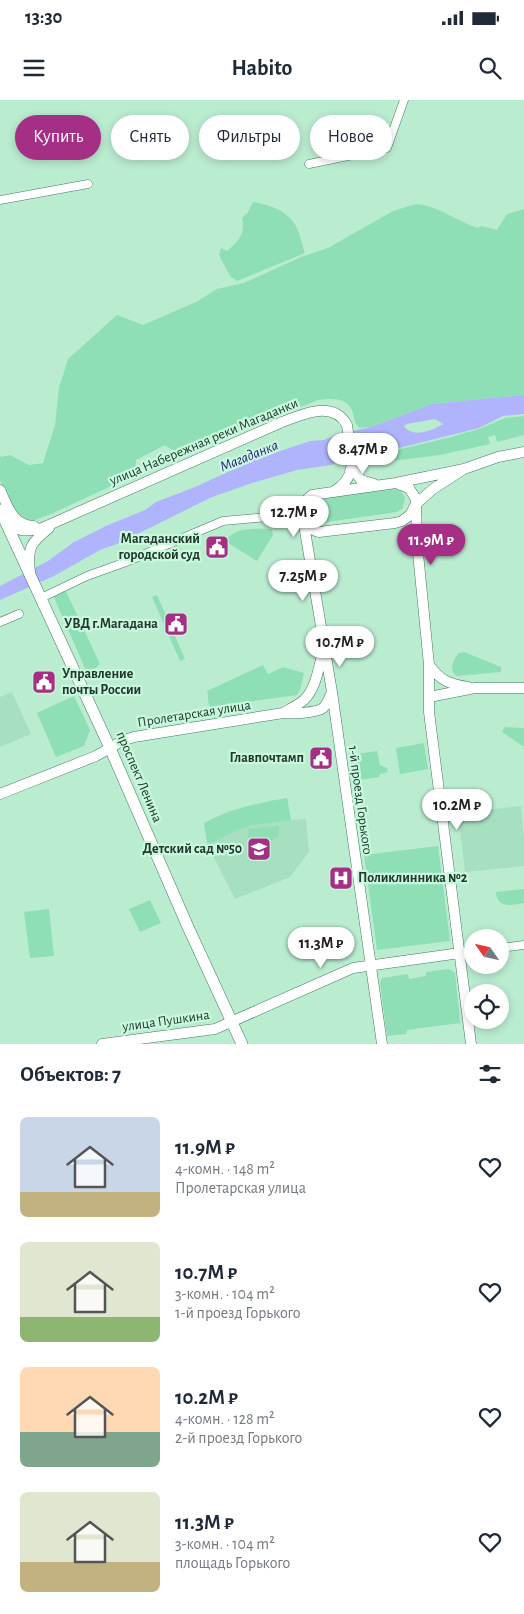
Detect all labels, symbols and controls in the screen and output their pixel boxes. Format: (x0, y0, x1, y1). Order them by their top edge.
text: 13:30 (25, 8, 62, 27)
icon: menu (20, 54, 48, 82)
icon: search (476, 54, 504, 82)
text: Habito (232, 57, 292, 79)
chip: Купить (15, 115, 101, 160)
chip: Снять (111, 115, 189, 160)
chip: Фильтры (199, 115, 300, 160)
chip: Новое (310, 115, 392, 160)
street label: улица Набережная реки Магаданки (107, 396, 300, 489)
pin: 8.47M ₽ (317, 432, 409, 475)
water label: Магаданка (218, 438, 280, 474)
text: 8.47M ₽ (338, 441, 388, 457)
pin: 12.7M ₽ (248, 496, 340, 538)
text: 12.7M ₽ (271, 504, 317, 520)
pin: 11.9M ₽ (385, 524, 477, 566)
place label: Магаданский городской суд (119, 532, 200, 562)
text: 11.9M ₽ (408, 532, 454, 548)
public building icon: Магаданский городской суд (204, 534, 230, 560)
pin: 7.25M ₽ (257, 560, 349, 602)
text: 7.25M ₽ (279, 568, 327, 584)
public building icon: УВД г.Магадана (163, 611, 189, 637)
place label: УВД г.Магадана (64, 617, 158, 631)
pin: 10.7M ₽ (294, 626, 386, 668)
text: 10.7M ₽ (316, 634, 364, 650)
place label: Управление почты России (62, 667, 141, 697)
public building icon: Управление почты России (31, 669, 57, 695)
street label: Пролетарская улица (136, 698, 252, 730)
street label: проспект Ленина (114, 730, 165, 825)
public building icon: Главпочтамп (308, 745, 334, 771)
street label: 1-й проезд Горького (345, 745, 375, 856)
place label: Главпочтамп (229, 751, 304, 765)
pin: 10.2M ₽ (411, 788, 503, 831)
text: 10.2M ₽ (433, 797, 481, 813)
school or university icon: Детский сад №50 (246, 836, 272, 862)
place label: Детский сад №50 (142, 842, 242, 856)
hospital icon: Поликлинника №2 (328, 865, 354, 891)
place label: Поликлинника №2 (358, 871, 468, 885)
pin: 11.3M ₽ (275, 926, 367, 969)
north arrow (464, 929, 509, 974)
map controls (464, 929, 509, 1029)
text: 11.3M ₽ (299, 935, 343, 951)
button: locate (464, 984, 509, 1029)
street label: улица Пушкина (121, 1008, 211, 1034)
icon: filters (476, 1060, 504, 1088)
text: Объектов: 7 (20, 1064, 121, 1085)
icon: home (60, 1137, 120, 1197)
text: 11.9M ₽ (175, 1137, 235, 1158)
icon: heart (476, 1153, 504, 1181)
text: 4-комн. · 148 m² (175, 1161, 275, 1177)
text: Пролетарская улица (175, 1180, 306, 1196)
icon: home (60, 1262, 120, 1322)
text: 10.7M ₽ (175, 1262, 237, 1283)
icon: heart (476, 1278, 504, 1306)
text: 3-комн. · 104 m² (175, 1286, 275, 1302)
text: 1-й проезд Горького (175, 1305, 301, 1321)
icon: home (60, 1387, 120, 1447)
text: 10.2M ₽ (175, 1387, 238, 1408)
icon: heart (476, 1403, 504, 1431)
text: 4-комн. · 128 m² (175, 1411, 275, 1427)
text: 2-й проезд Горького (175, 1430, 302, 1446)
icon: home (60, 1512, 120, 1572)
text: 11.3M ₽ (175, 1512, 234, 1533)
icon: heart (476, 1528, 504, 1556)
text: 3-комн. · 104 m² (175, 1536, 275, 1552)
text: площадь Горького (175, 1555, 290, 1571)

